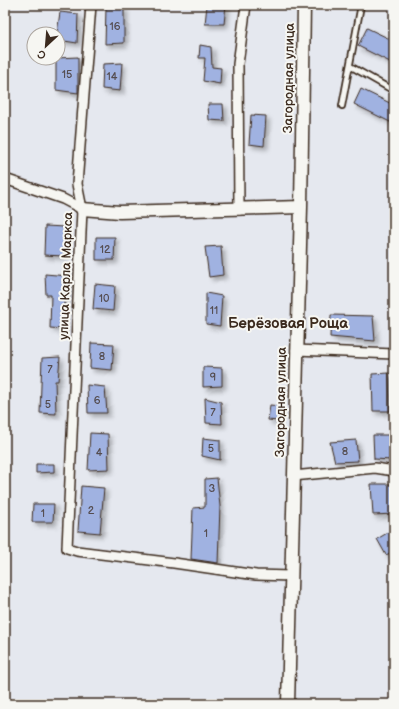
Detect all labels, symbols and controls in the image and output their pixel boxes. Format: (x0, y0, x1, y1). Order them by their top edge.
house number: 16 (110, 20, 121, 33)
street label: Загородная улица (280, 22, 298, 133)
north arrow (26, 26, 66, 66)
text: С (35, 47, 48, 62)
house number: 15 (62, 68, 72, 81)
house number: 14 (107, 70, 118, 83)
street label: улица Карла Маркса (56, 211, 76, 340)
house number: 12 (100, 243, 111, 256)
house number: 10 (99, 292, 110, 305)
house number: 11 (210, 304, 218, 317)
district label: Берёзовая Роща (228, 314, 348, 333)
street label: Загородная улица (272, 346, 290, 457)
house number: 8 (99, 350, 105, 363)
house number: 7 (47, 363, 53, 376)
house number: 9 (210, 371, 216, 384)
house number: 6 (94, 394, 101, 407)
house number: 5 (45, 398, 51, 411)
house number: 7 (210, 406, 216, 419)
house number: 5 (208, 442, 214, 455)
house number: 8 (342, 445, 348, 458)
house number: 4 (96, 446, 103, 459)
house number: 3 (209, 482, 216, 495)
house number: 2 (88, 504, 95, 517)
house number: 1 (41, 507, 45, 520)
house number: 1 (204, 527, 208, 540)

